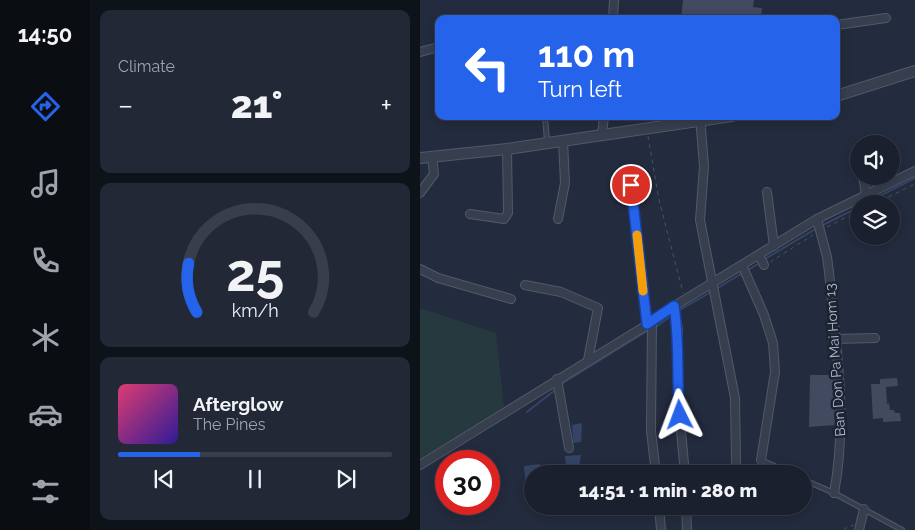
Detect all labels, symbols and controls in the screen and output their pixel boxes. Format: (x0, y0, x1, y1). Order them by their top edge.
text: 14:50 (18, 21, 72, 47)
text: 110 m (538, 34, 635, 75)
icon: left (455, 35, 520, 100)
text: Climate (118, 57, 175, 76)
text: Turn left (538, 76, 622, 102)
text: 21° (231, 82, 283, 127)
icon: directions (28, 89, 63, 124)
text: − (118, 89, 133, 122)
text: + (380, 89, 392, 122)
map controls (850, 135, 900, 245)
button: sound (850, 135, 900, 185)
pin (610, 164, 652, 206)
icon: music (28, 166, 63, 201)
icon: arrive (617, 171, 645, 199)
button: layers (850, 195, 900, 245)
text: 25 (226, 242, 284, 303)
icon: phone (28, 243, 63, 278)
street label: Ban Don Pa Mai Hom 13 (822, 283, 848, 437)
text: km/h (231, 300, 279, 321)
icon: climate (28, 320, 63, 355)
position arrow (653, 388, 705, 440)
text: Afterglow (193, 393, 283, 415)
icon: car (28, 397, 63, 432)
text: The Pines (193, 415, 265, 434)
speed limit sign: 30 (435, 450, 500, 515)
icon: previous (150, 465, 178, 493)
icon: pause (241, 465, 269, 493)
icon: next (332, 465, 360, 493)
icon: filters (28, 474, 63, 509)
text: 14:51 · 1 min · 280 m (579, 479, 757, 501)

